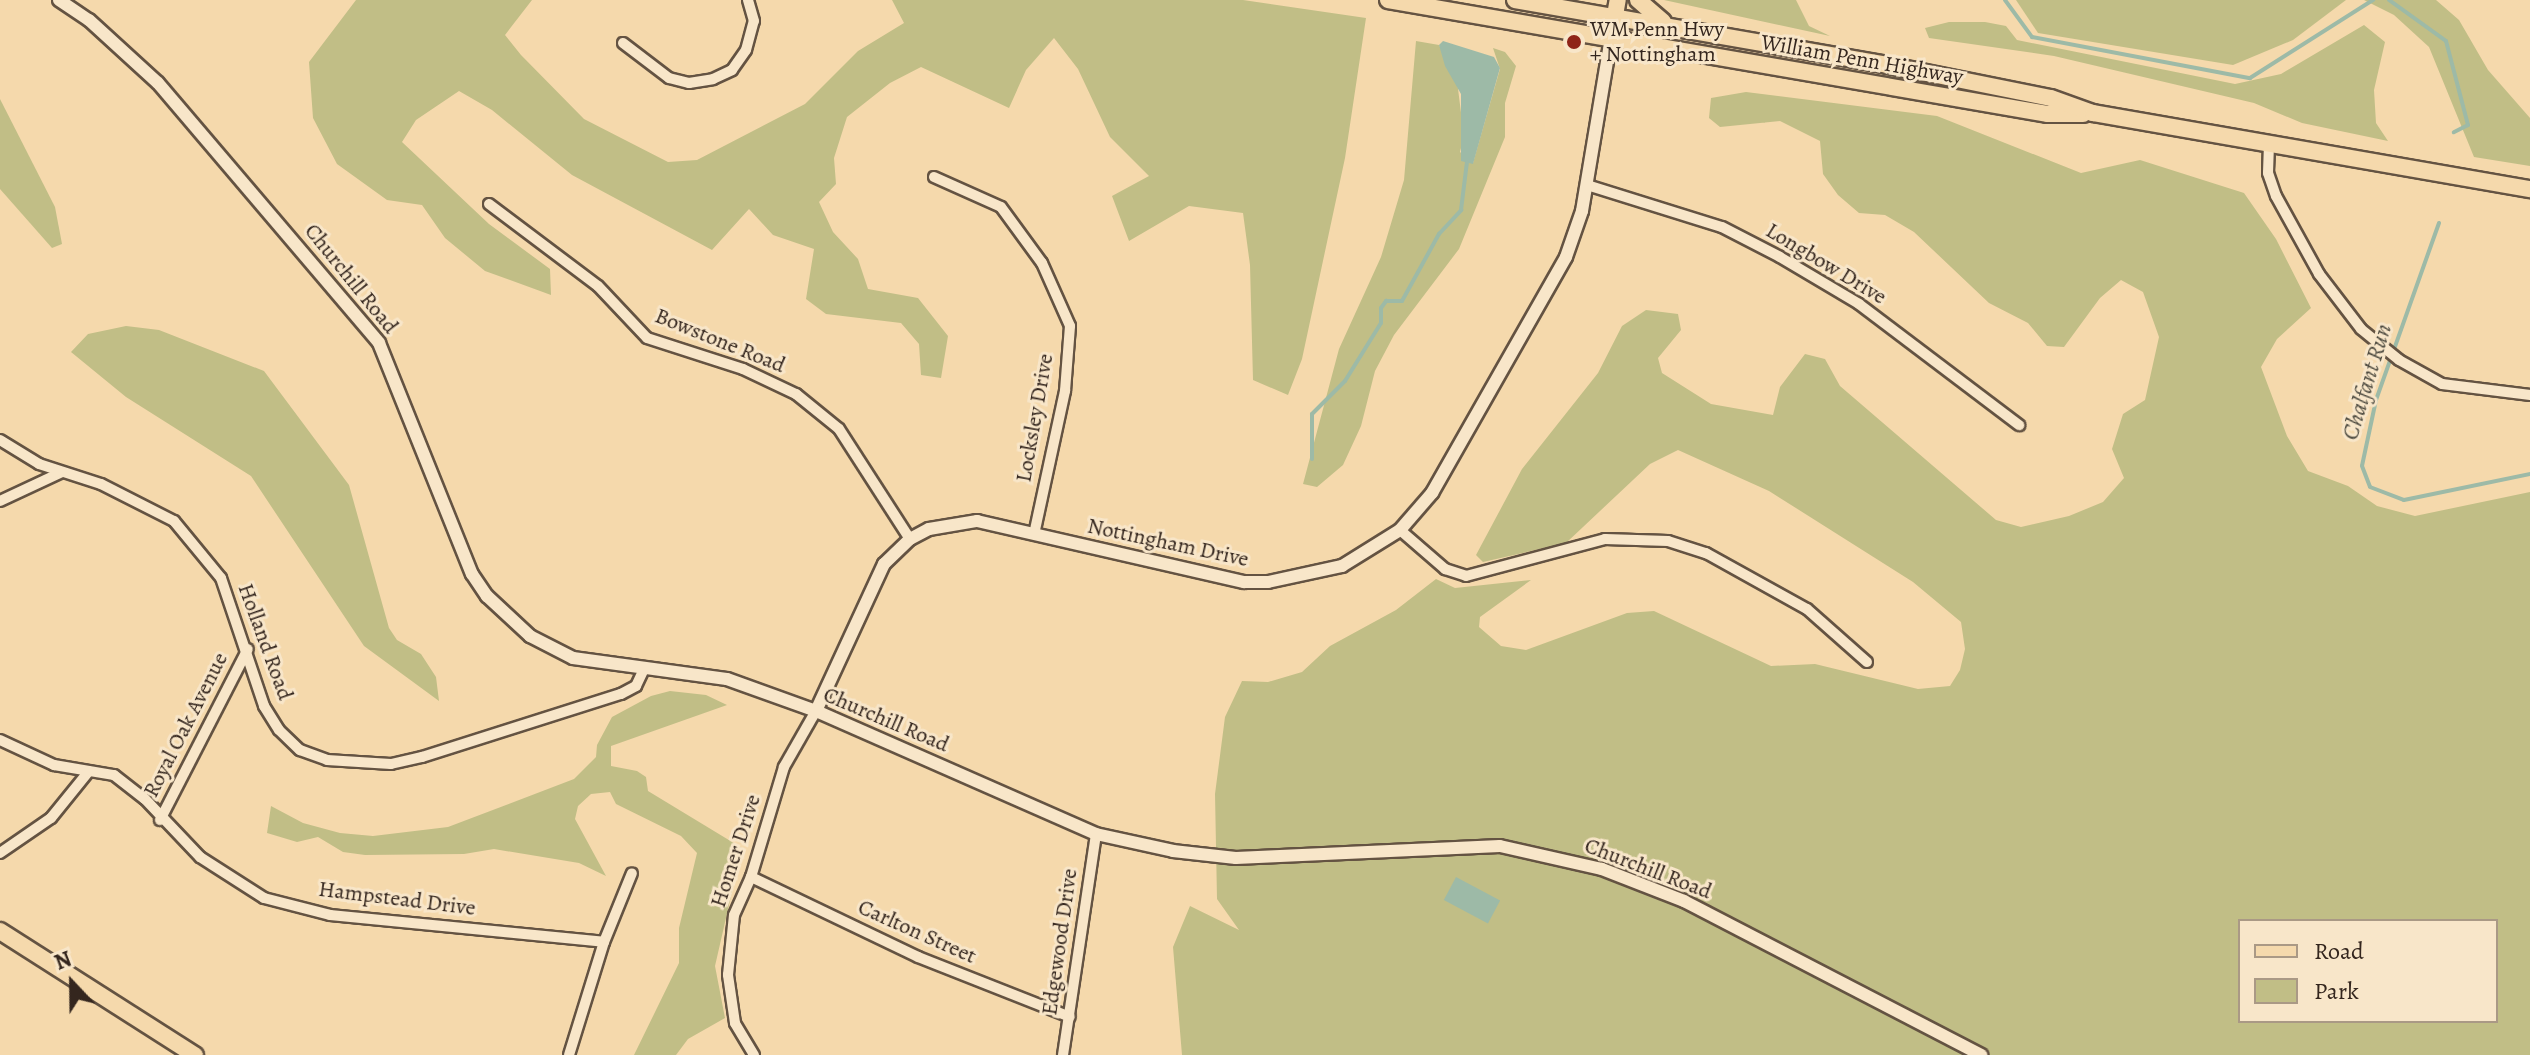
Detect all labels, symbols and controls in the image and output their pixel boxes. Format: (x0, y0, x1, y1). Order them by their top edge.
place label: WM Penn Hwy + Nottingham (1590, 16, 1724, 68)
street label: William Penn Highway (1759, 29, 1965, 91)
marker: WM Penn Hwy + Nottingham (1565, 33, 1583, 51)
street label: Longbow Drive (1761, 218, 1891, 310)
street label: Churchill Road (299, 219, 403, 339)
street label: Bowstone Road (651, 303, 789, 379)
water label: Chalfant Run (2336, 321, 2398, 443)
street label: Locksley Drive (1011, 352, 1059, 484)
street label: Nottingham Drive (1085, 513, 1251, 573)
street label: Holland Road (232, 580, 298, 704)
street label: Royal Oak Avenue (138, 648, 234, 802)
street label: Churchill Road (819, 682, 953, 758)
street label: Homer Drive (705, 791, 767, 911)
street label: Churchill Road (1581, 833, 1715, 905)
street label: Edgewood Drive (1037, 867, 1083, 1017)
street label: Hampstead Drive (317, 876, 477, 922)
street label: Carlton Street (854, 894, 980, 970)
legend (2238, 919, 2498, 1023)
text: Road (2314, 935, 2364, 967)
north arrow (32, 943, 112, 1023)
text: N (50, 944, 76, 978)
text: Park (2314, 975, 2359, 1007)

